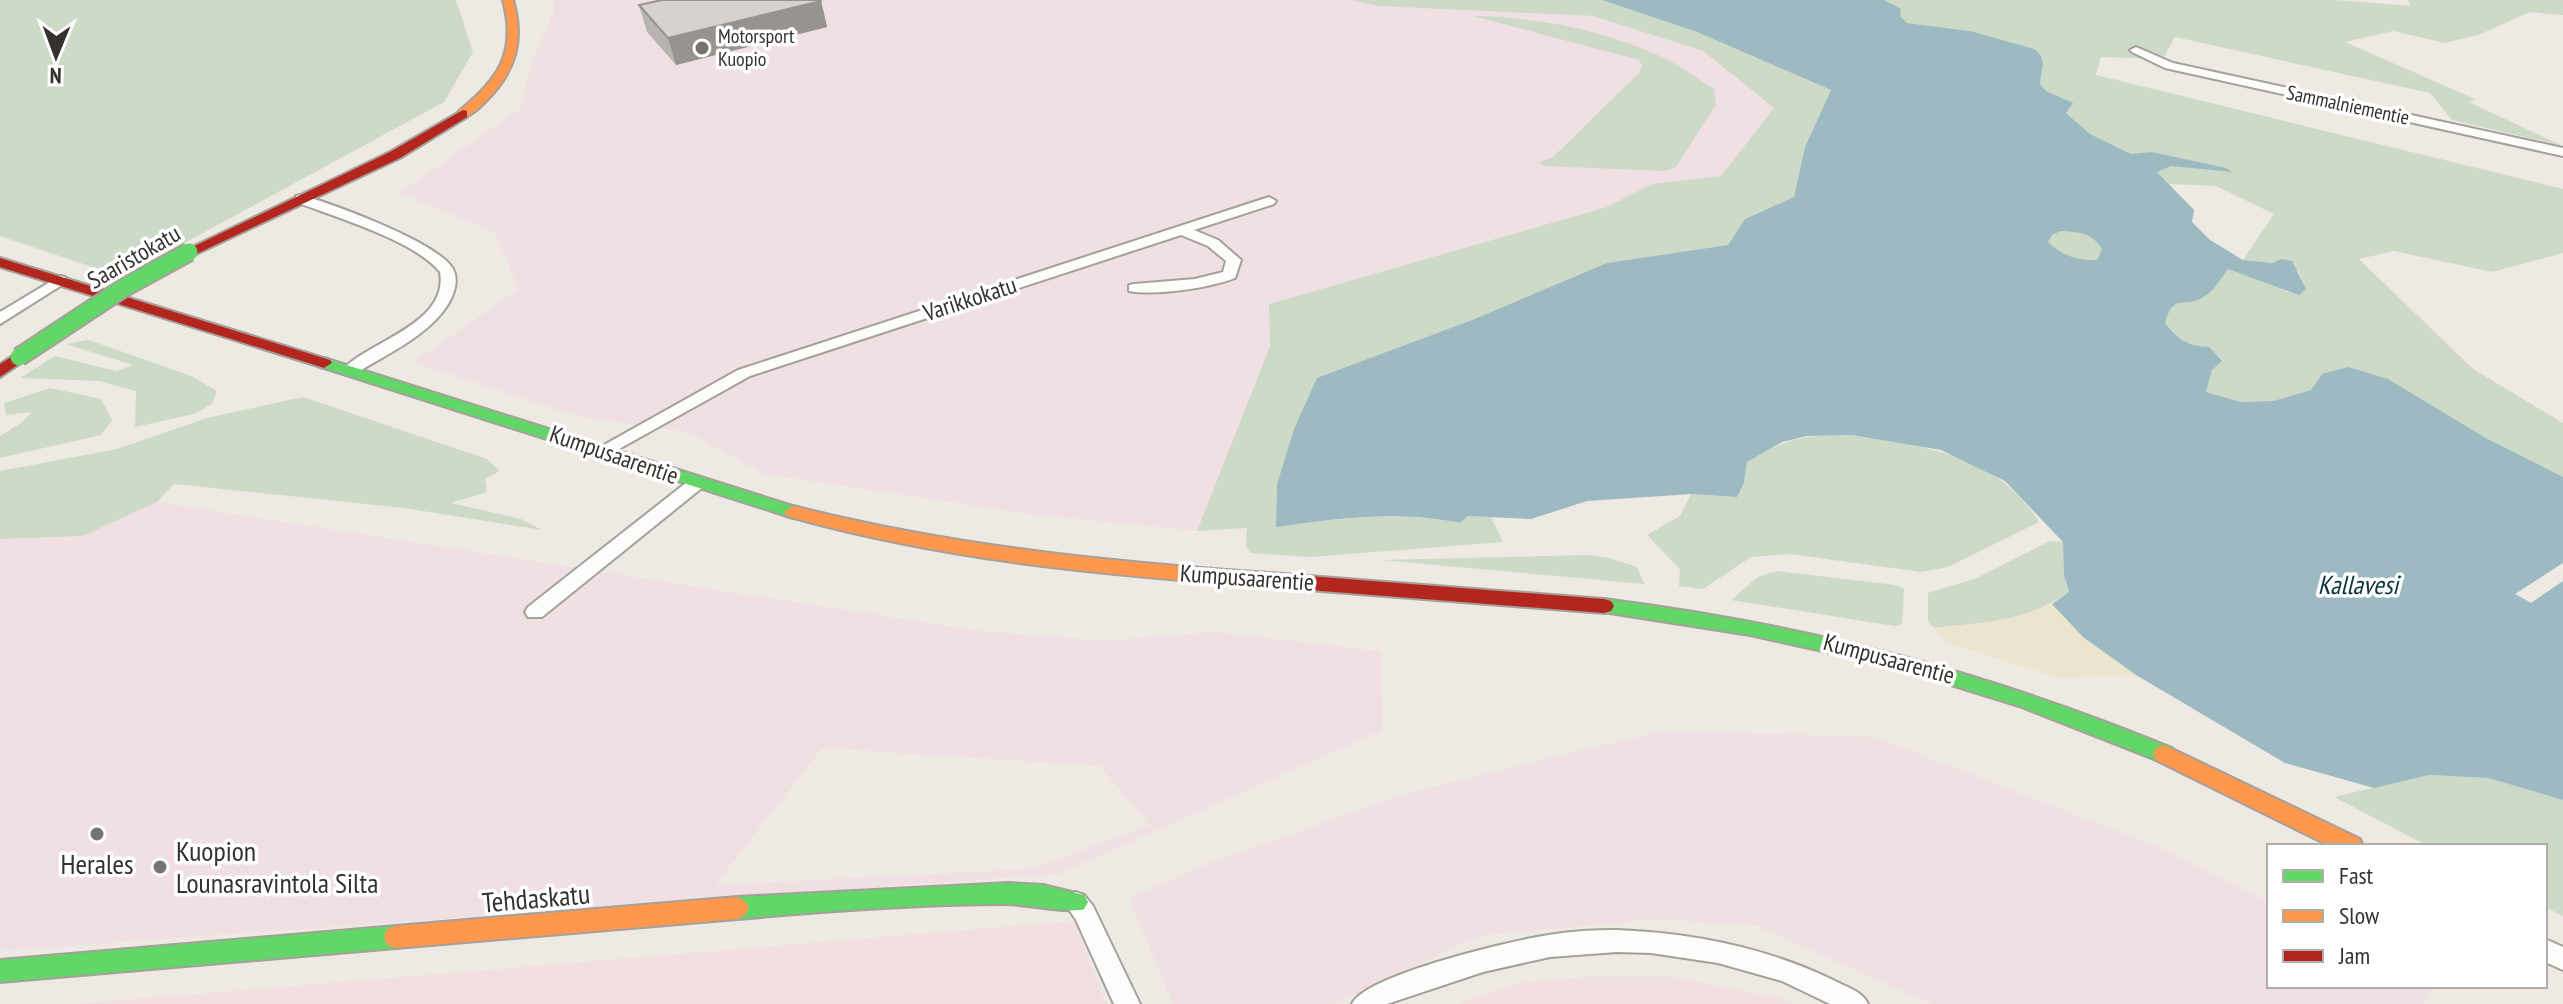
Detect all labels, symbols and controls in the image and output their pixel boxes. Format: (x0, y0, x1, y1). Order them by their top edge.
north arrow (16, 16, 96, 96)
place label: Motorsport Kuopio (718, 23, 795, 72)
marker: Motorsport Kuopio (693, 39, 711, 57)
text: N (49, 62, 62, 90)
street label: Sammalniementie (2284, 79, 2412, 131)
street label: Saaristokatu (82, 218, 186, 296)
street label: Varikkokatu (918, 269, 1020, 328)
street label: Kumpusaarentie (546, 418, 683, 491)
street label: Kumpusaarentie (1179, 557, 1315, 598)
water label: Kallavesi (2318, 568, 2402, 601)
street label: Kumpusaarentie (1820, 626, 1958, 691)
marker: Herales (88, 825, 106, 843)
place label: Kuopion Lounasravintola Silta (176, 832, 378, 901)
legend (2267, 844, 2547, 988)
place label: Herales (61, 845, 134, 882)
marker: Kuopion Lounasravintola Silta (151, 858, 169, 876)
text: Fast (2339, 860, 2374, 891)
street label: Tehdaskatu (480, 874, 591, 921)
text: Slow (2339, 900, 2380, 931)
text: Jam (2338, 940, 2370, 971)

